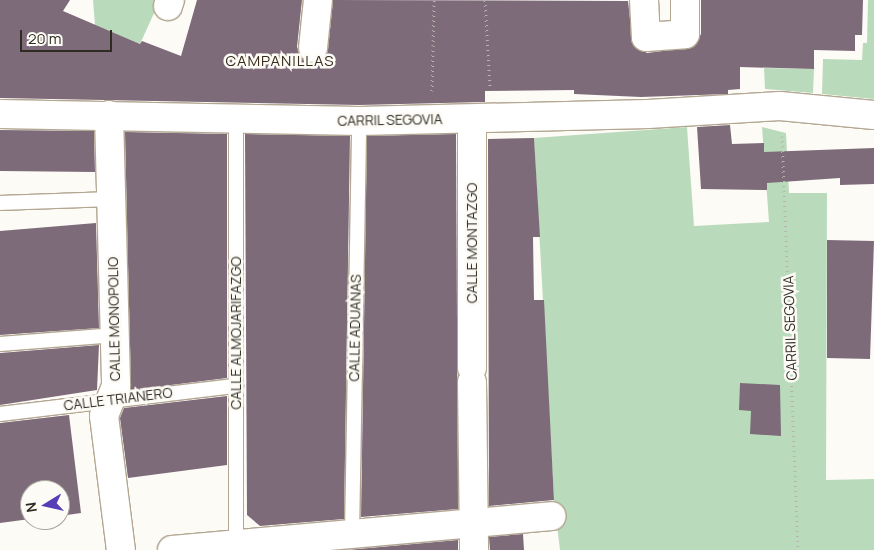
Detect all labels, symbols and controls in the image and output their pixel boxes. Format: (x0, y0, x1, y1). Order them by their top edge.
scale bar (22, 20, 115, 52)
text: 20 m (28, 28, 61, 49)
district label: CAMPANILLAS (224, 52, 336, 70)
street label: CARRIL SEGOVIA (337, 111, 443, 129)
street label: CALLE MONTAZGO (464, 183, 480, 303)
street label: CALLE ALMOJARIFAZGO (228, 256, 244, 410)
street label: CALLE MONOPOLIO (105, 257, 123, 381)
street label: CALLE ADUANAS (346, 274, 364, 382)
street label: CARRIL SEGOVIA (780, 275, 800, 381)
street label: CALLE TRIANERO (63, 384, 173, 414)
north arrow (20, 480, 70, 530)
text: N (21, 501, 41, 514)

